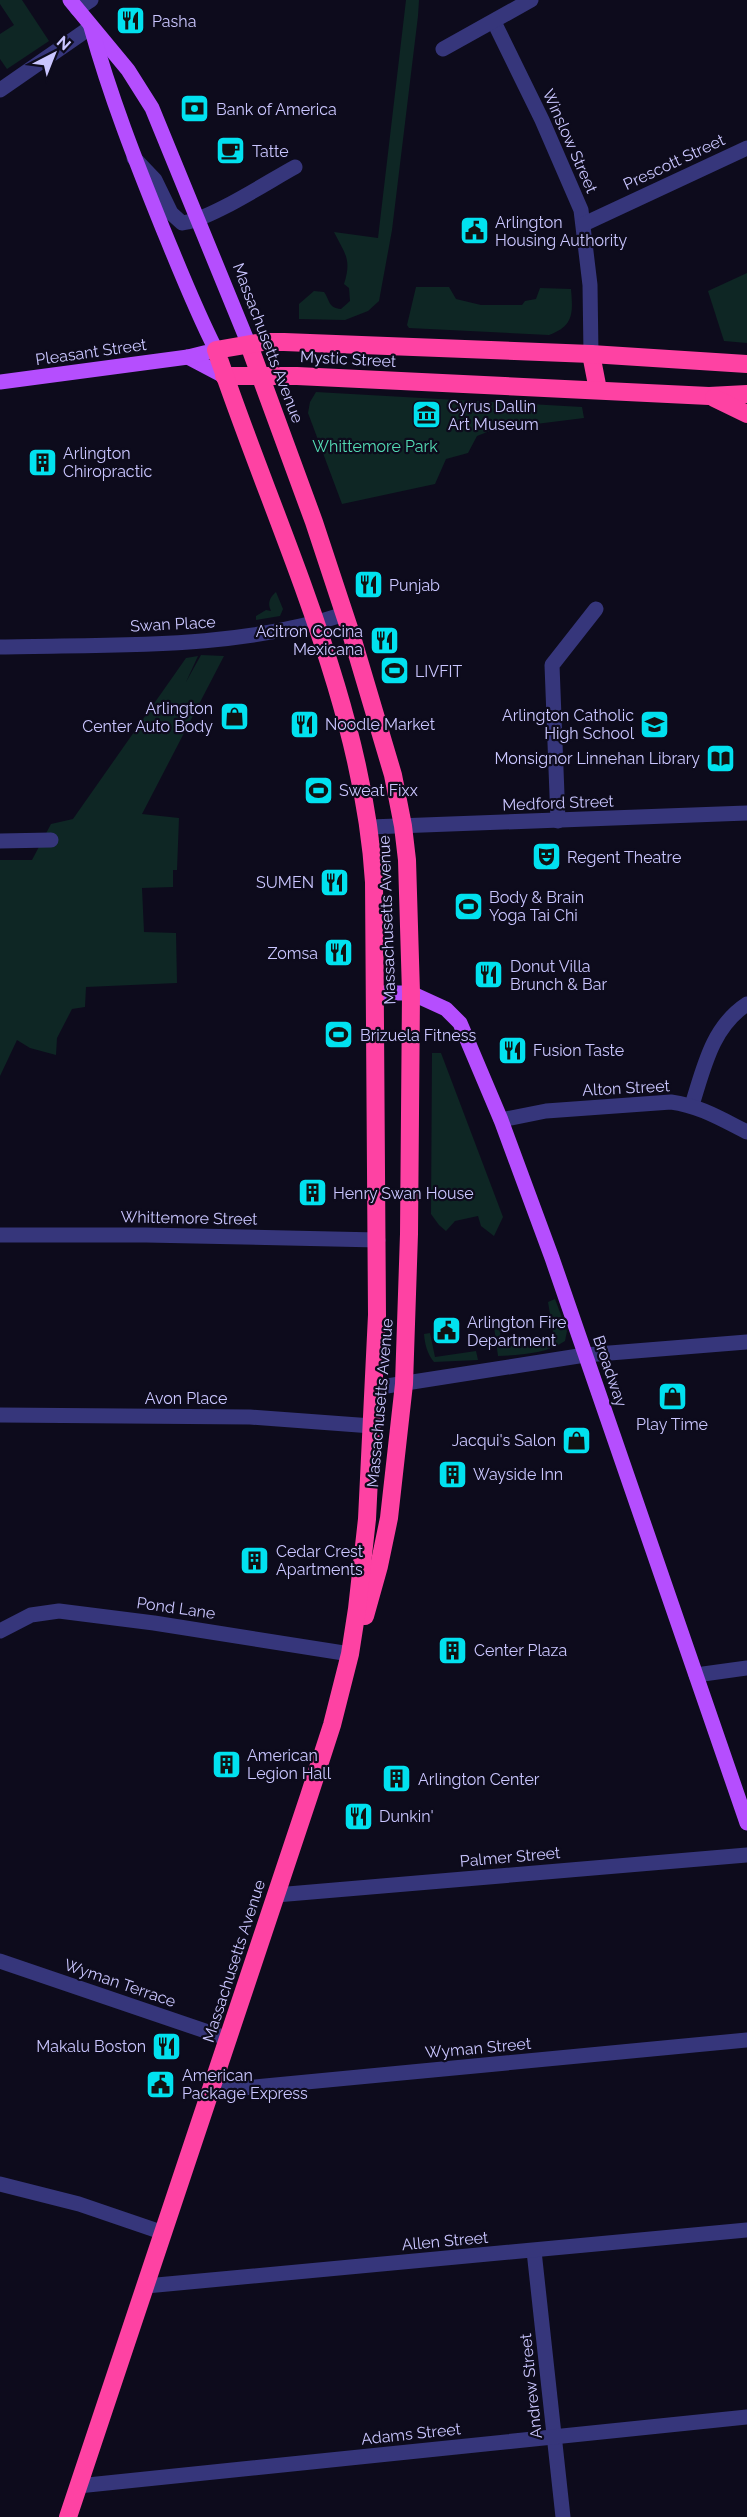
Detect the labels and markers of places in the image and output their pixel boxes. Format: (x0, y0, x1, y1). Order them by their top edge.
restaurant icon: Pasha (115, 5, 147, 37)
place label: Pasha (152, 12, 196, 31)
bank icon: Bank of America (179, 93, 211, 125)
place label: Bank of America (216, 100, 337, 119)
cafe icon: Tatte (215, 135, 247, 167)
place label: Tatte (252, 142, 289, 161)
place label: Arlington Housing Authority (495, 213, 628, 250)
public building icon: Arlington Housing Authority (458, 215, 490, 247)
place label: Cyrus Dallin Art Museum (448, 397, 539, 434)
museum icon: Cyrus Dallin Art Museum (411, 399, 443, 431)
place label: Arlington Chiropractic (63, 444, 152, 481)
building icon: Arlington Chiropractic (26, 446, 58, 478)
restaurant icon: Punjab (352, 569, 384, 601)
place label: Punjab (389, 576, 440, 595)
place label: Acitron Cocina Mexicana (256, 622, 363, 659)
restaurant icon: Acitron Cocina Mexicana (368, 624, 400, 656)
sports icon: LIVFIT (378, 655, 410, 687)
place label: LIVFIT (415, 662, 463, 681)
place label: Arlington Center Auto Body (82, 699, 213, 736)
shop icon: Arlington Center Auto Body (218, 701, 250, 733)
place label: Arlington Catholic High School (502, 706, 635, 743)
restaurant icon: Noodle Market (288, 708, 320, 740)
school or university icon: Arlington Catholic High School (639, 708, 671, 740)
place label: Noodle Market (325, 715, 436, 734)
library icon: Monsignor Linnehan Library (705, 742, 737, 774)
place label: Monsignor Linnehan Library (494, 749, 700, 768)
sports icon: Sweat Fixx (302, 774, 334, 806)
place label: Sweat Fixx (339, 781, 418, 800)
theatre icon: Regent Theatre (530, 841, 562, 873)
place label: Regent Theatre (567, 848, 681, 867)
restaurant icon: SUMEN (319, 866, 351, 898)
place label: SUMEN (256, 873, 314, 892)
place label: Body & Brain Yoga Tai Chi (489, 888, 584, 925)
sports icon: Body & Brain Yoga Tai Chi (452, 890, 484, 922)
restaurant icon: Zomsa (323, 937, 355, 969)
place label: Zomsa (268, 944, 318, 963)
place label: Donut Villa Brunch & Bar (510, 957, 607, 994)
restaurant icon: Donut Villa Brunch & Bar (473, 959, 505, 991)
sports icon: Brizuela Fitness (323, 1019, 355, 1051)
place label: Brizuela Fitness (360, 1026, 476, 1045)
restaurant icon: Fusion Taste (496, 1034, 528, 1066)
place label: Fusion Taste (533, 1041, 624, 1060)
building icon: Henry Swan House (296, 1177, 328, 1209)
place label: Henry Swan House (333, 1184, 474, 1203)
place label: Arlington Fire Department (467, 1313, 566, 1350)
public building icon: Arlington Fire Department (430, 1315, 462, 1347)
shop icon: Play Time (656, 1380, 688, 1412)
place label: Play Time (636, 1415, 708, 1434)
shop icon: Jacqui's Salon (561, 1424, 593, 1456)
place label: Jacqui's Salon (452, 1431, 556, 1450)
building icon: Wayside Inn (436, 1458, 468, 1490)
place label: Wayside Inn (473, 1465, 563, 1484)
place label: Cedar Crest Apartments (276, 1542, 364, 1579)
building icon: Cedar Crest Apartments (239, 1544, 271, 1576)
building icon: Center Plaza (437, 1634, 469, 1666)
place label: Center Plaza (474, 1641, 567, 1660)
place label: American Legion Hall (247, 1746, 332, 1783)
building icon: American Legion Hall (210, 1748, 242, 1780)
building icon: Arlington Center (381, 1763, 413, 1795)
place label: Arlington Center (418, 1770, 540, 1789)
restaurant icon: Dunkin' (342, 1800, 374, 1832)
place label: Dunkin' (379, 1807, 434, 1826)
restaurant icon: Makalu Boston (151, 2030, 183, 2062)
place label: Makalu Boston (36, 2037, 146, 2056)
place label: American Package Express (182, 2066, 308, 2103)
public building icon: American Package Express (145, 2068, 177, 2100)

